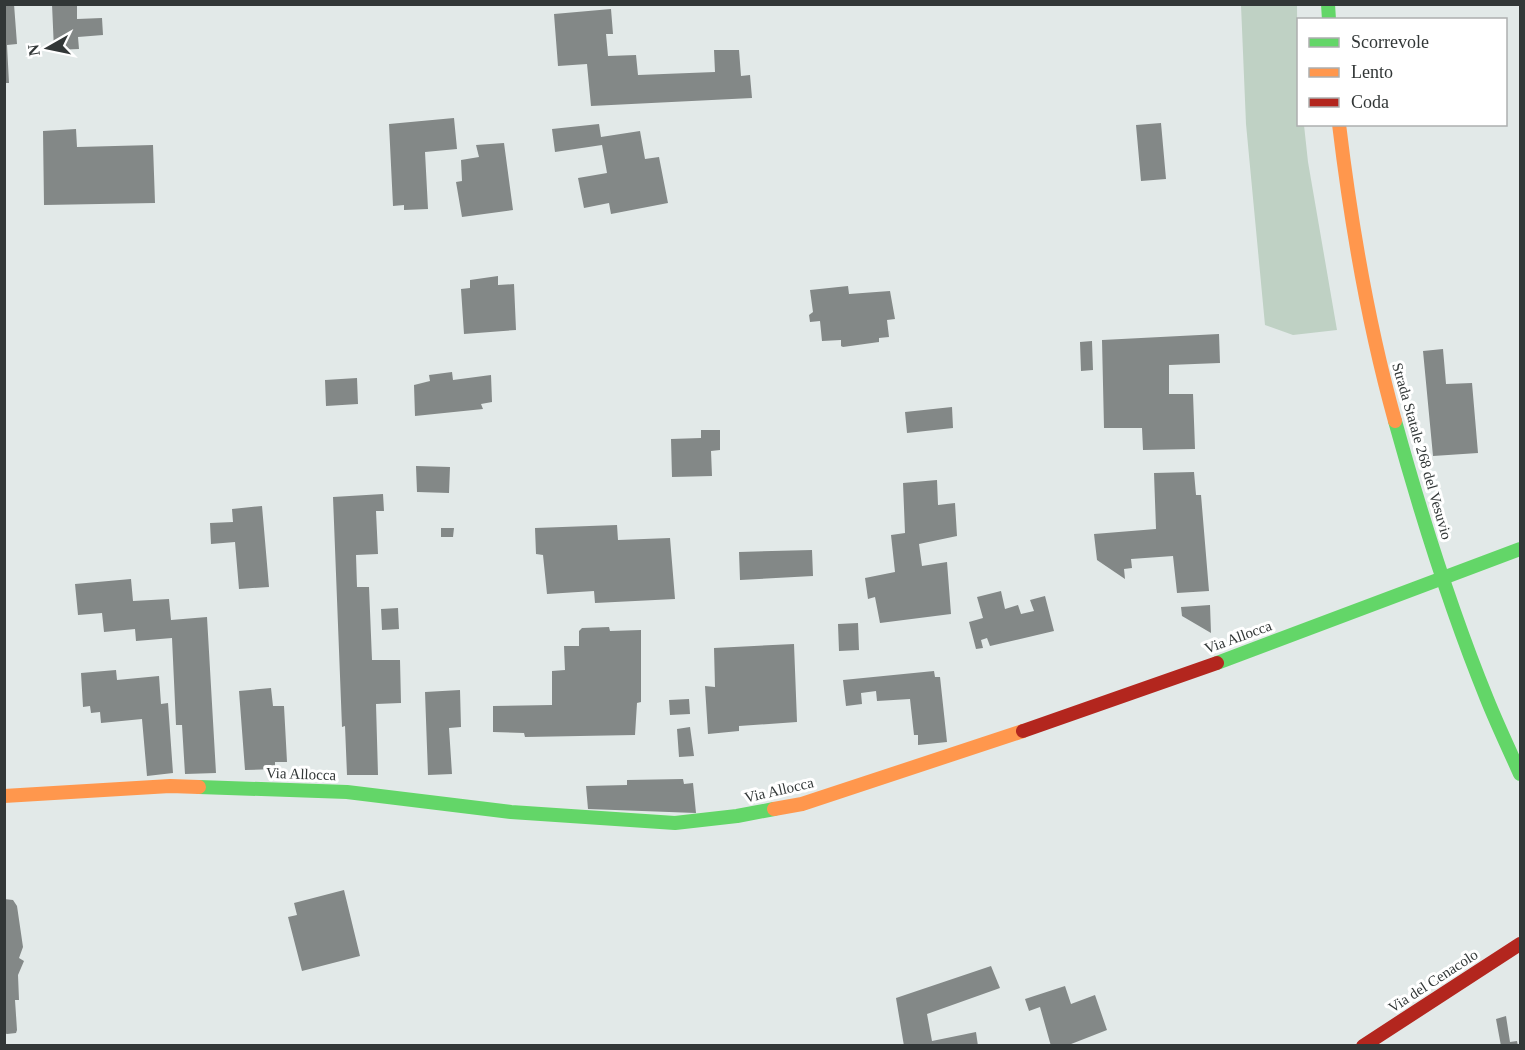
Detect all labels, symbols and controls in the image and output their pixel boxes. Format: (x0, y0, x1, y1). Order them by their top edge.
north arrow (18, 18, 78, 78)
legend (1297, 18, 1507, 126)
text: Scorrevole (1351, 32, 1429, 52)
text: N (24, 43, 43, 57)
text: Lento (1351, 62, 1393, 82)
text: Coda (1351, 92, 1389, 112)
street label: Strada Statale 268 del Vesuvio (1389, 361, 1455, 541)
street label: Via Allocca (1202, 617, 1274, 657)
street label: Via Allocca (266, 765, 337, 783)
street label: Via Allocca (743, 774, 815, 806)
street label: Via del Cenacolo (1385, 946, 1481, 1016)

